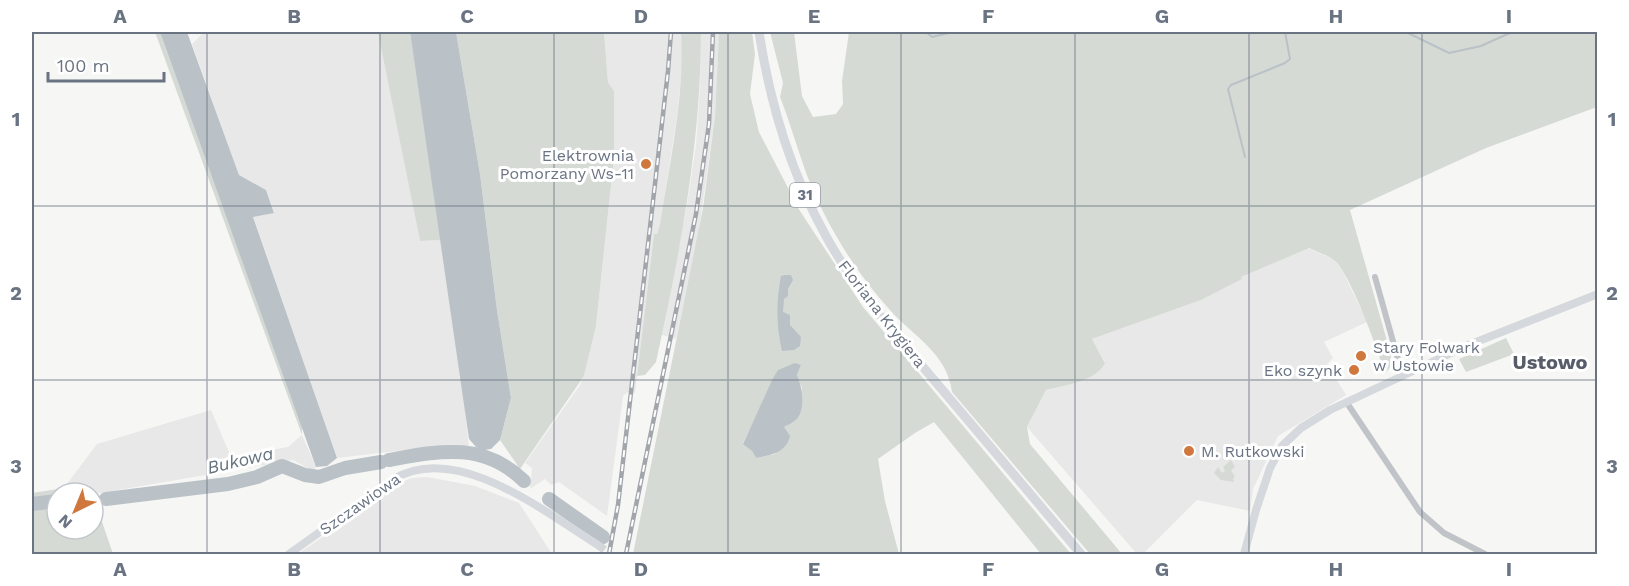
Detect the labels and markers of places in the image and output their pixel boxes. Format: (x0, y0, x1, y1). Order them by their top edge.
place label: Elektrownia Pomorzany Ws-11 (500, 146, 634, 183)
marker: Elektrownia Pomorzany Ws-11 (639, 157, 653, 171)
place label: Stary Folwark w Ustowie (1373, 338, 1480, 375)
marker: Stary Folwark w Ustowie (1354, 349, 1368, 363)
place label: Eko szynk (1264, 361, 1342, 380)
marker: Eko szynk (1347, 363, 1361, 377)
place label: M. Rutkowski (1201, 442, 1305, 461)
marker: M. Rutkowski (1182, 444, 1196, 458)

